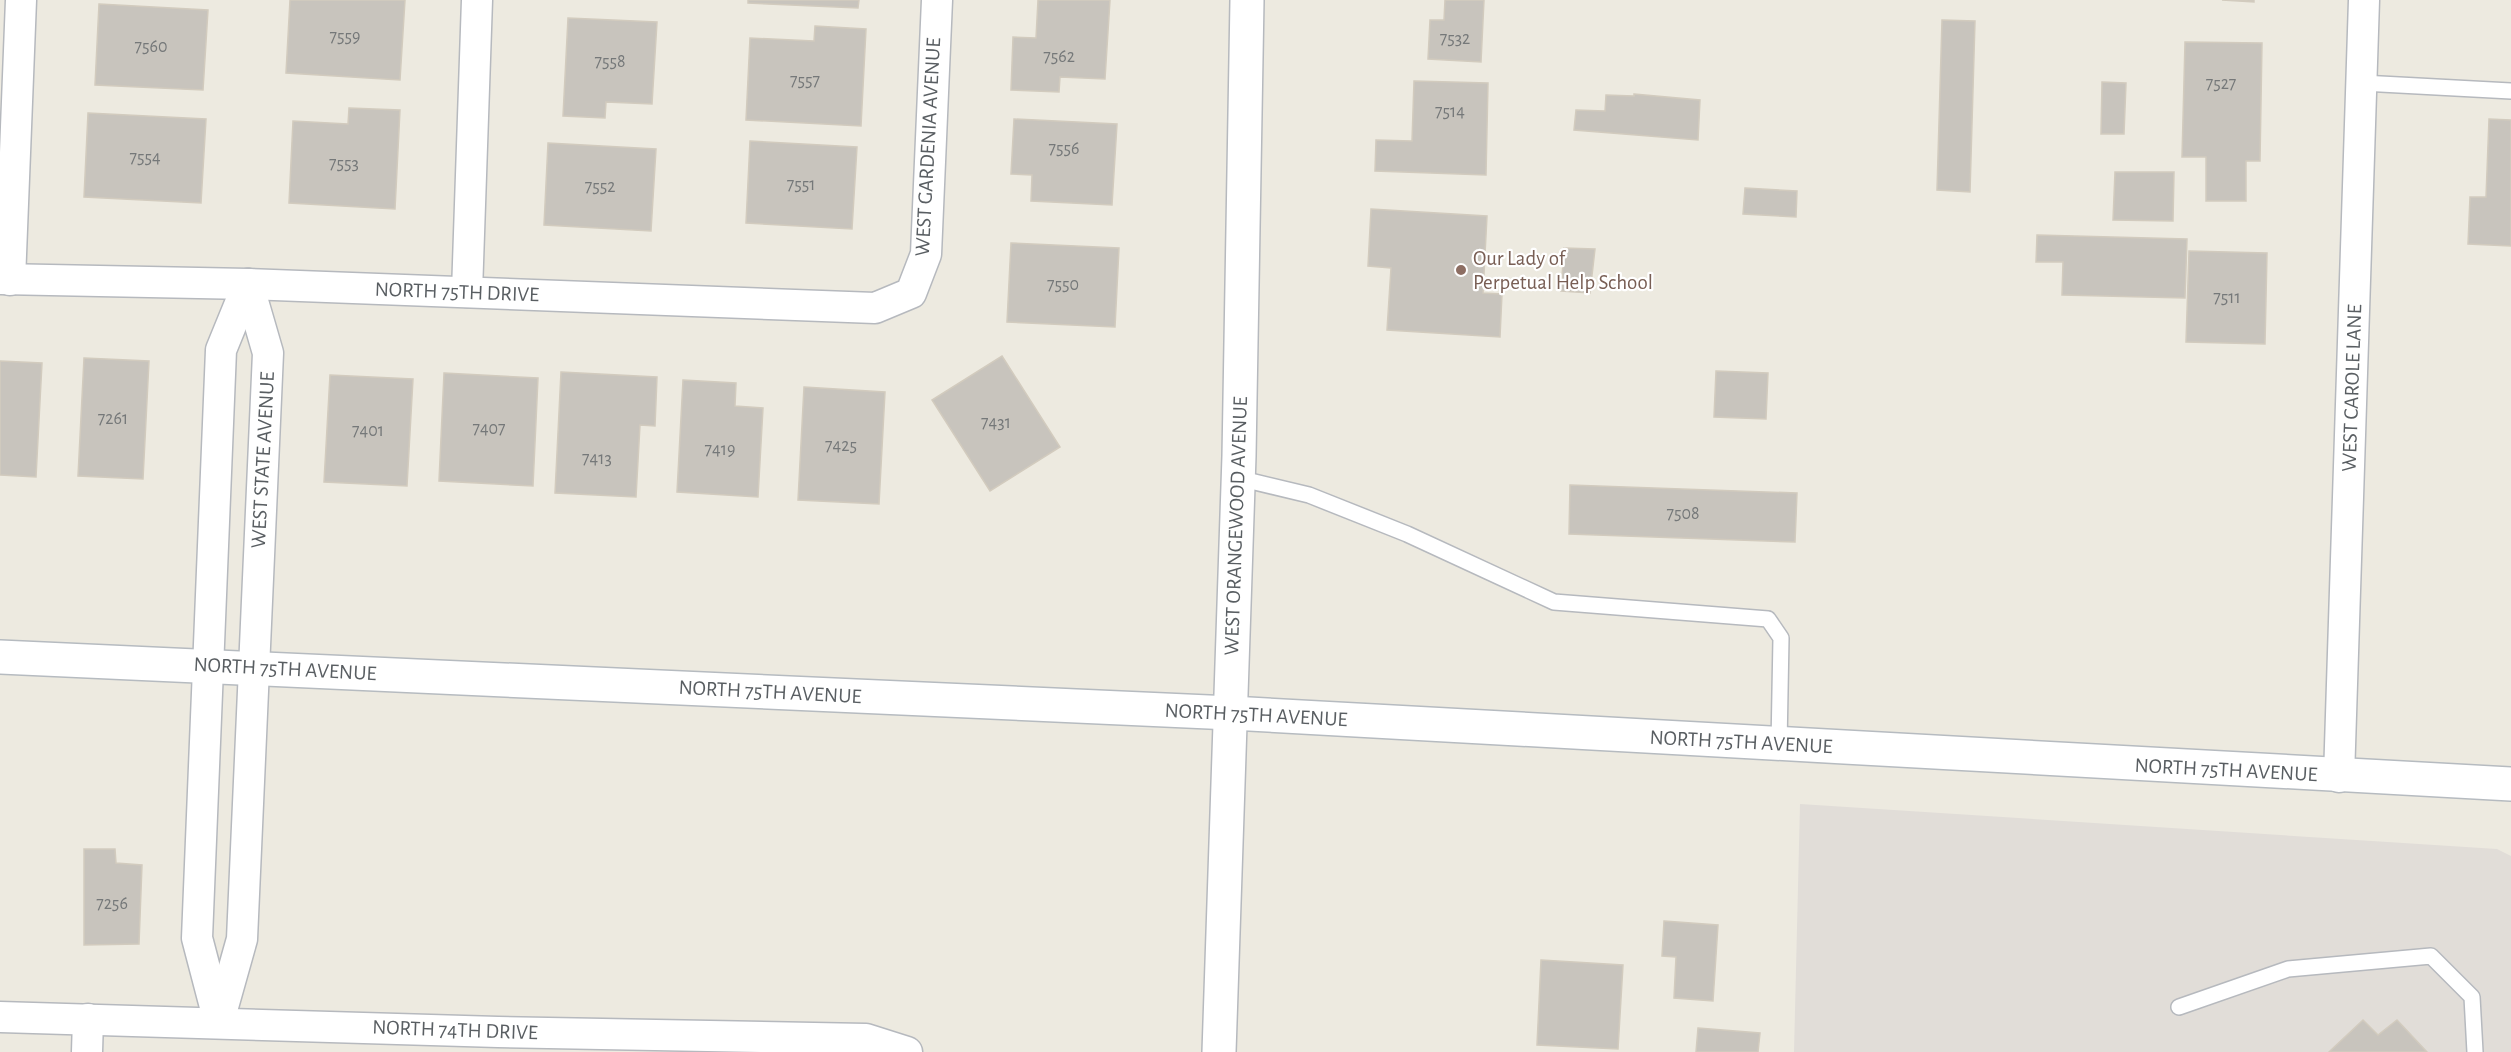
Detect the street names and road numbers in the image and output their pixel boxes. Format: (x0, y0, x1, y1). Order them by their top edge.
street label: WEST GARDENIA AVENUE (912, 37, 944, 257)
street label: NORTH 75TH DRIVE (374, 279, 540, 305)
street label: WEST CAROLE LANE (2339, 304, 2365, 472)
street label: WEST STATE AVENUE (248, 371, 278, 549)
street label: WEST ORANGEWOOD AVENUE (1221, 396, 1251, 656)
street label: NORTH 75TH AVENUE (193, 654, 377, 684)
street label: NORTH 75TH AVENUE (678, 677, 862, 707)
street label: NORTH 75TH AVENUE (1164, 700, 1348, 730)
street label: NORTH 75TH AVENUE (1649, 727, 1833, 757)
street label: NORTH 75TH AVENUE (2134, 755, 2318, 785)
street label: NORTH 74TH DRIVE (372, 1017, 538, 1043)

